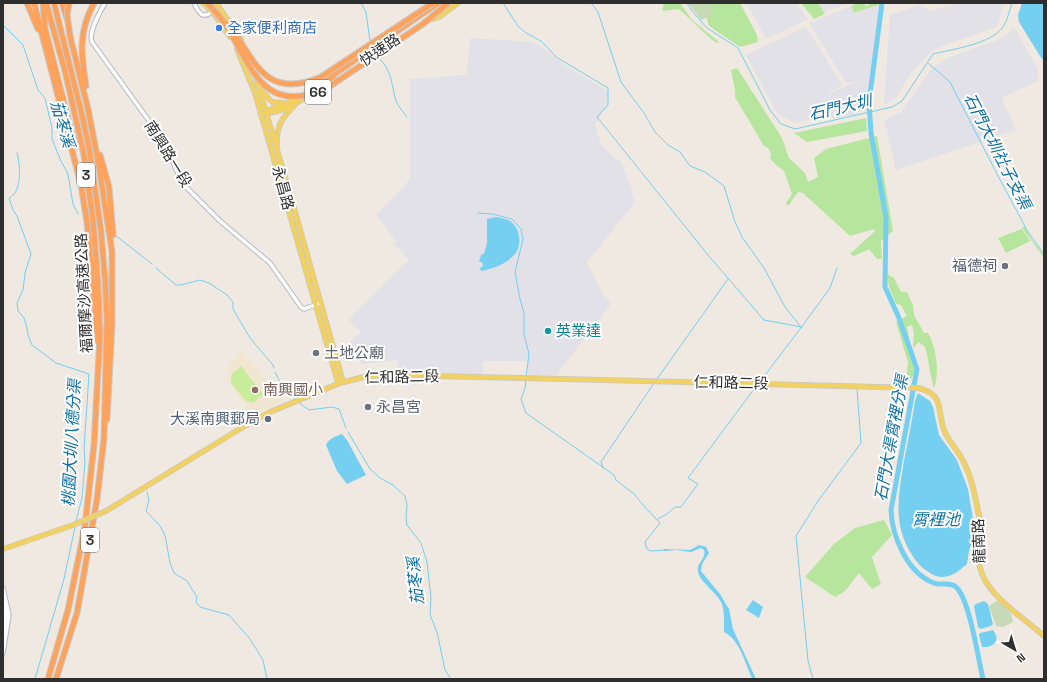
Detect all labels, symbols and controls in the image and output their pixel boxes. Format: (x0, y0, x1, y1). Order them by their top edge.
place label: 全家便利商店 (227, 18, 317, 37)
marker: 全家便利商店 (214, 23, 224, 33)
street label: 快速路 (356, 29, 404, 70)
road number: 66 (305, 80, 331, 104)
water label: 石門大圳社子支渠 (959, 89, 1037, 215)
water label: 石門大圳 (807, 90, 876, 125)
water label: 茄苳溪 (46, 98, 80, 152)
street label: 南興路一段 (140, 117, 196, 191)
road number: 3 (77, 163, 95, 187)
street label: 永昌路 (268, 164, 298, 212)
street label: 福爾摩沙高速公路 (71, 233, 96, 353)
place label: 福德祠 (952, 256, 997, 275)
marker: 福德祠 (1000, 261, 1010, 271)
place label: 英業達 (556, 321, 601, 340)
marker: 英業達 (543, 326, 553, 336)
place label: 土地公廟 (324, 343, 384, 362)
marker: 土地公廟 (311, 348, 321, 358)
street label: 仁和路二段 (364, 366, 440, 387)
water label: 石門大渠霄裡分渠 (870, 371, 913, 503)
street label: 仁和路二段 (693, 372, 769, 393)
water label: 桃園大圳八德分渠 (58, 377, 85, 507)
place label: 南興國小 (263, 380, 323, 399)
marker: 南興國小 (250, 385, 260, 395)
place label: 永昌宮 (376, 397, 421, 416)
marker: 永昌宮 (363, 402, 373, 412)
place label: 大溪南興郵局 (170, 409, 260, 428)
marker: 大溪南興郵局 (263, 414, 273, 424)
water label: 霄裡池 (912, 509, 962, 530)
street label: 龍南路 (968, 518, 989, 564)
road number: 3 (81, 528, 99, 552)
water label: 茄苳溪 (402, 554, 428, 606)
north arrow (995, 630, 1035, 670)
text: N (1014, 650, 1028, 666)

